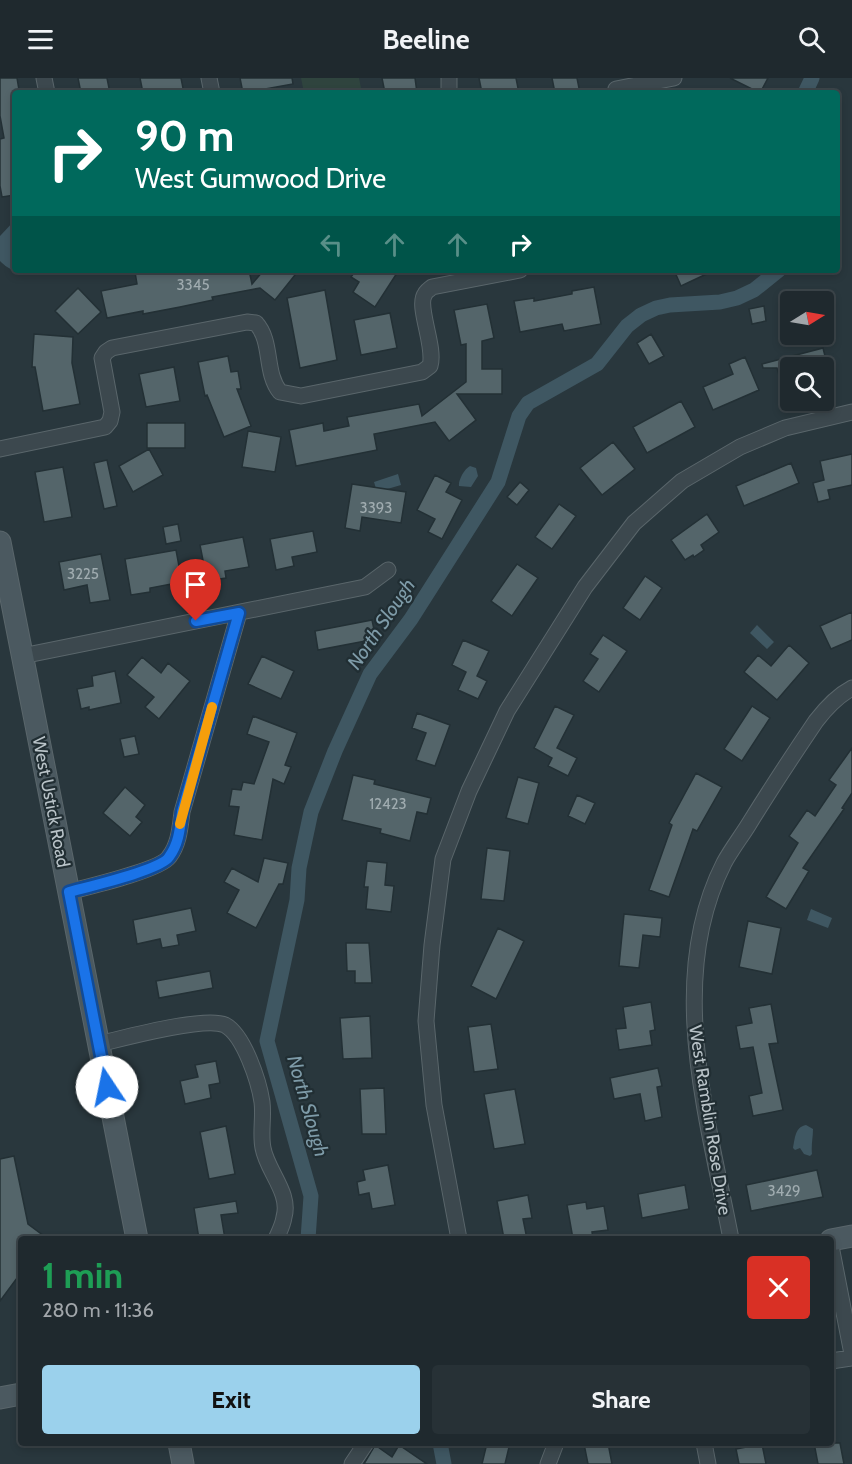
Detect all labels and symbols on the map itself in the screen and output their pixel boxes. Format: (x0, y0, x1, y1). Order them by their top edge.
house number: 3345 (176, 276, 210, 294)
north arrow (780, 291, 834, 345)
house number: 3393 (360, 499, 392, 517)
pin (170, 559, 221, 621)
house number: 3225 (67, 565, 99, 583)
water label: North Slough (342, 574, 420, 674)
street label: West Ustick Road (28, 735, 74, 869)
house number: 12423 (369, 795, 407, 813)
street label: West Ramblin Rose Drive (684, 1023, 736, 1217)
water label: North Slough (282, 1053, 334, 1159)
position arrow (75, 1055, 139, 1119)
house number: 3429 (767, 1182, 801, 1200)

